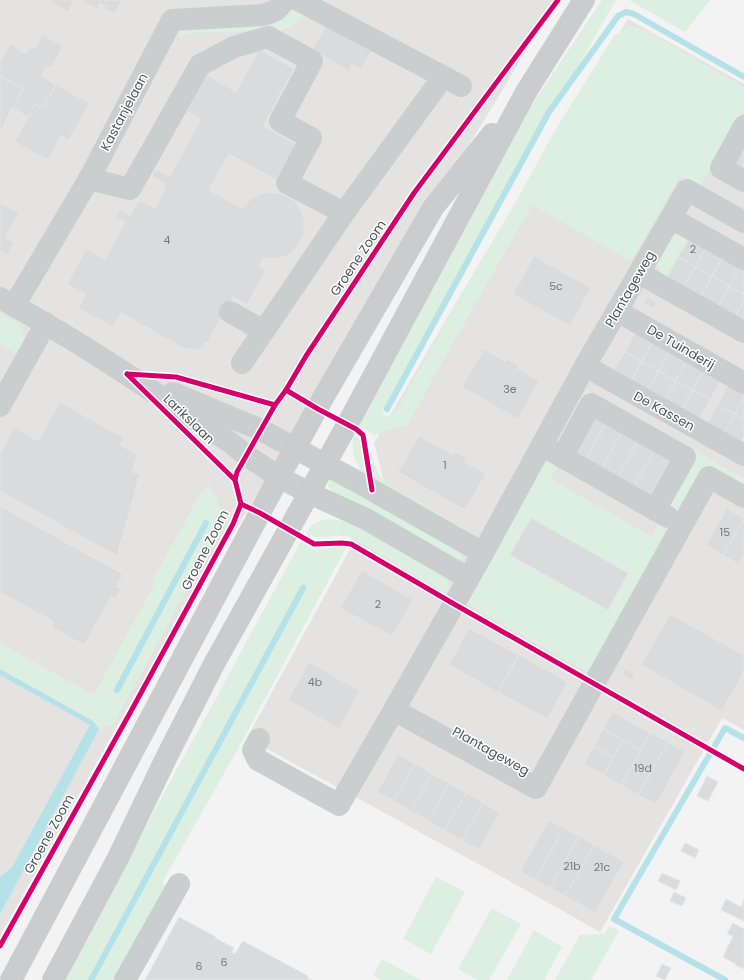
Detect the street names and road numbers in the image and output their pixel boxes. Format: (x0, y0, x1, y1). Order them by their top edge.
street label: Kastanjelaan (96, 70, 152, 154)
street label: Groene Zoom (325, 216, 391, 300)
street label: Plantageweg (600, 247, 660, 331)
street label: De Tuinderij (643, 320, 719, 374)
street label: De Kassen (630, 386, 698, 436)
street label: Larikslaan (159, 390, 219, 448)
street label: Groene Zoom (176, 506, 234, 594)
street label: Plantageweg (449, 722, 533, 780)
street label: Groene Zoom (19, 791, 79, 877)

